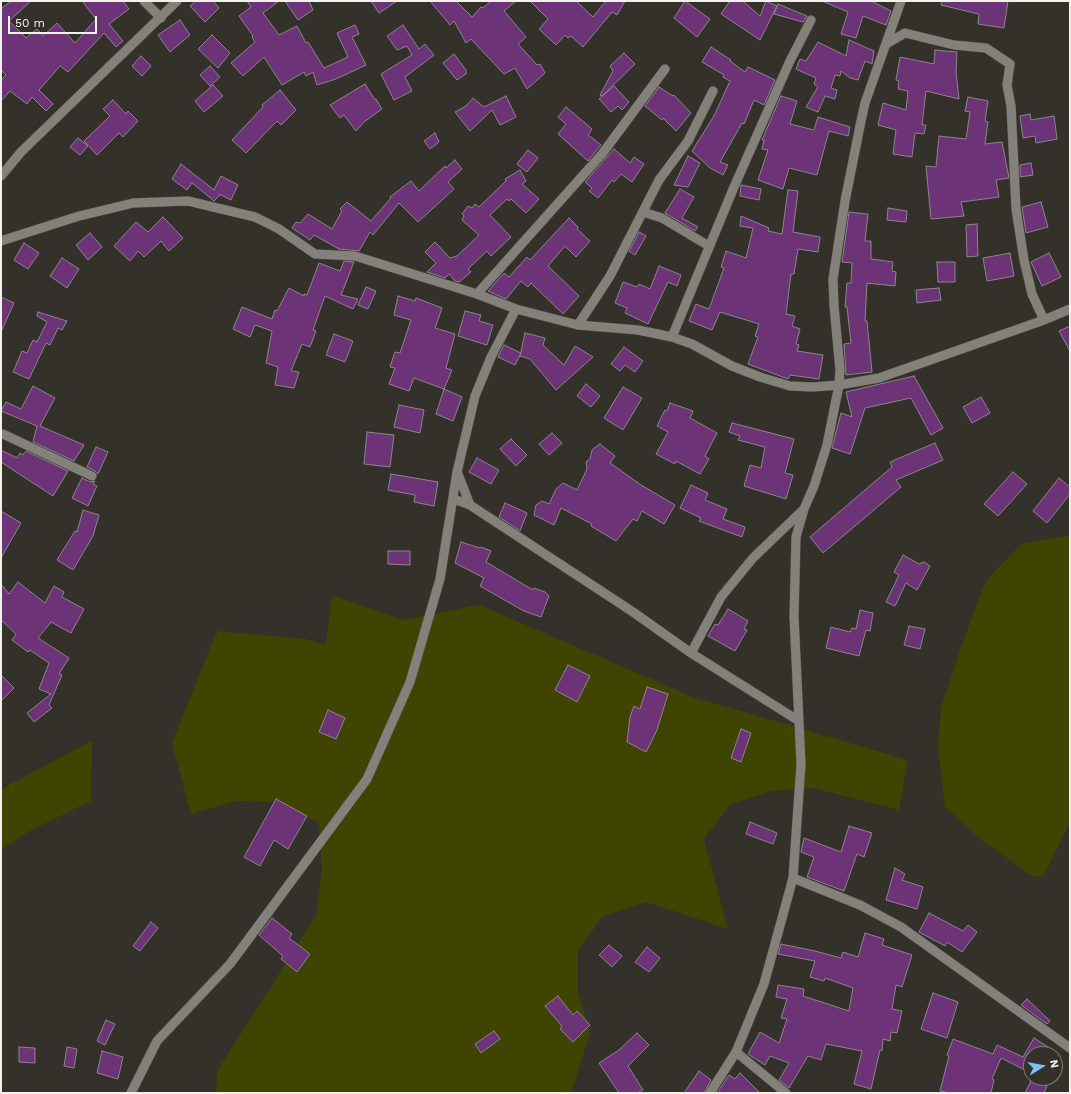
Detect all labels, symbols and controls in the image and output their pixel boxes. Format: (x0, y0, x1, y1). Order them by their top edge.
scale bar (10, 8, 99, 34)
text: 50 m (15, 16, 45, 30)
north arrow (1023, 1046, 1063, 1086)
text: N (1047, 1059, 1061, 1069)

